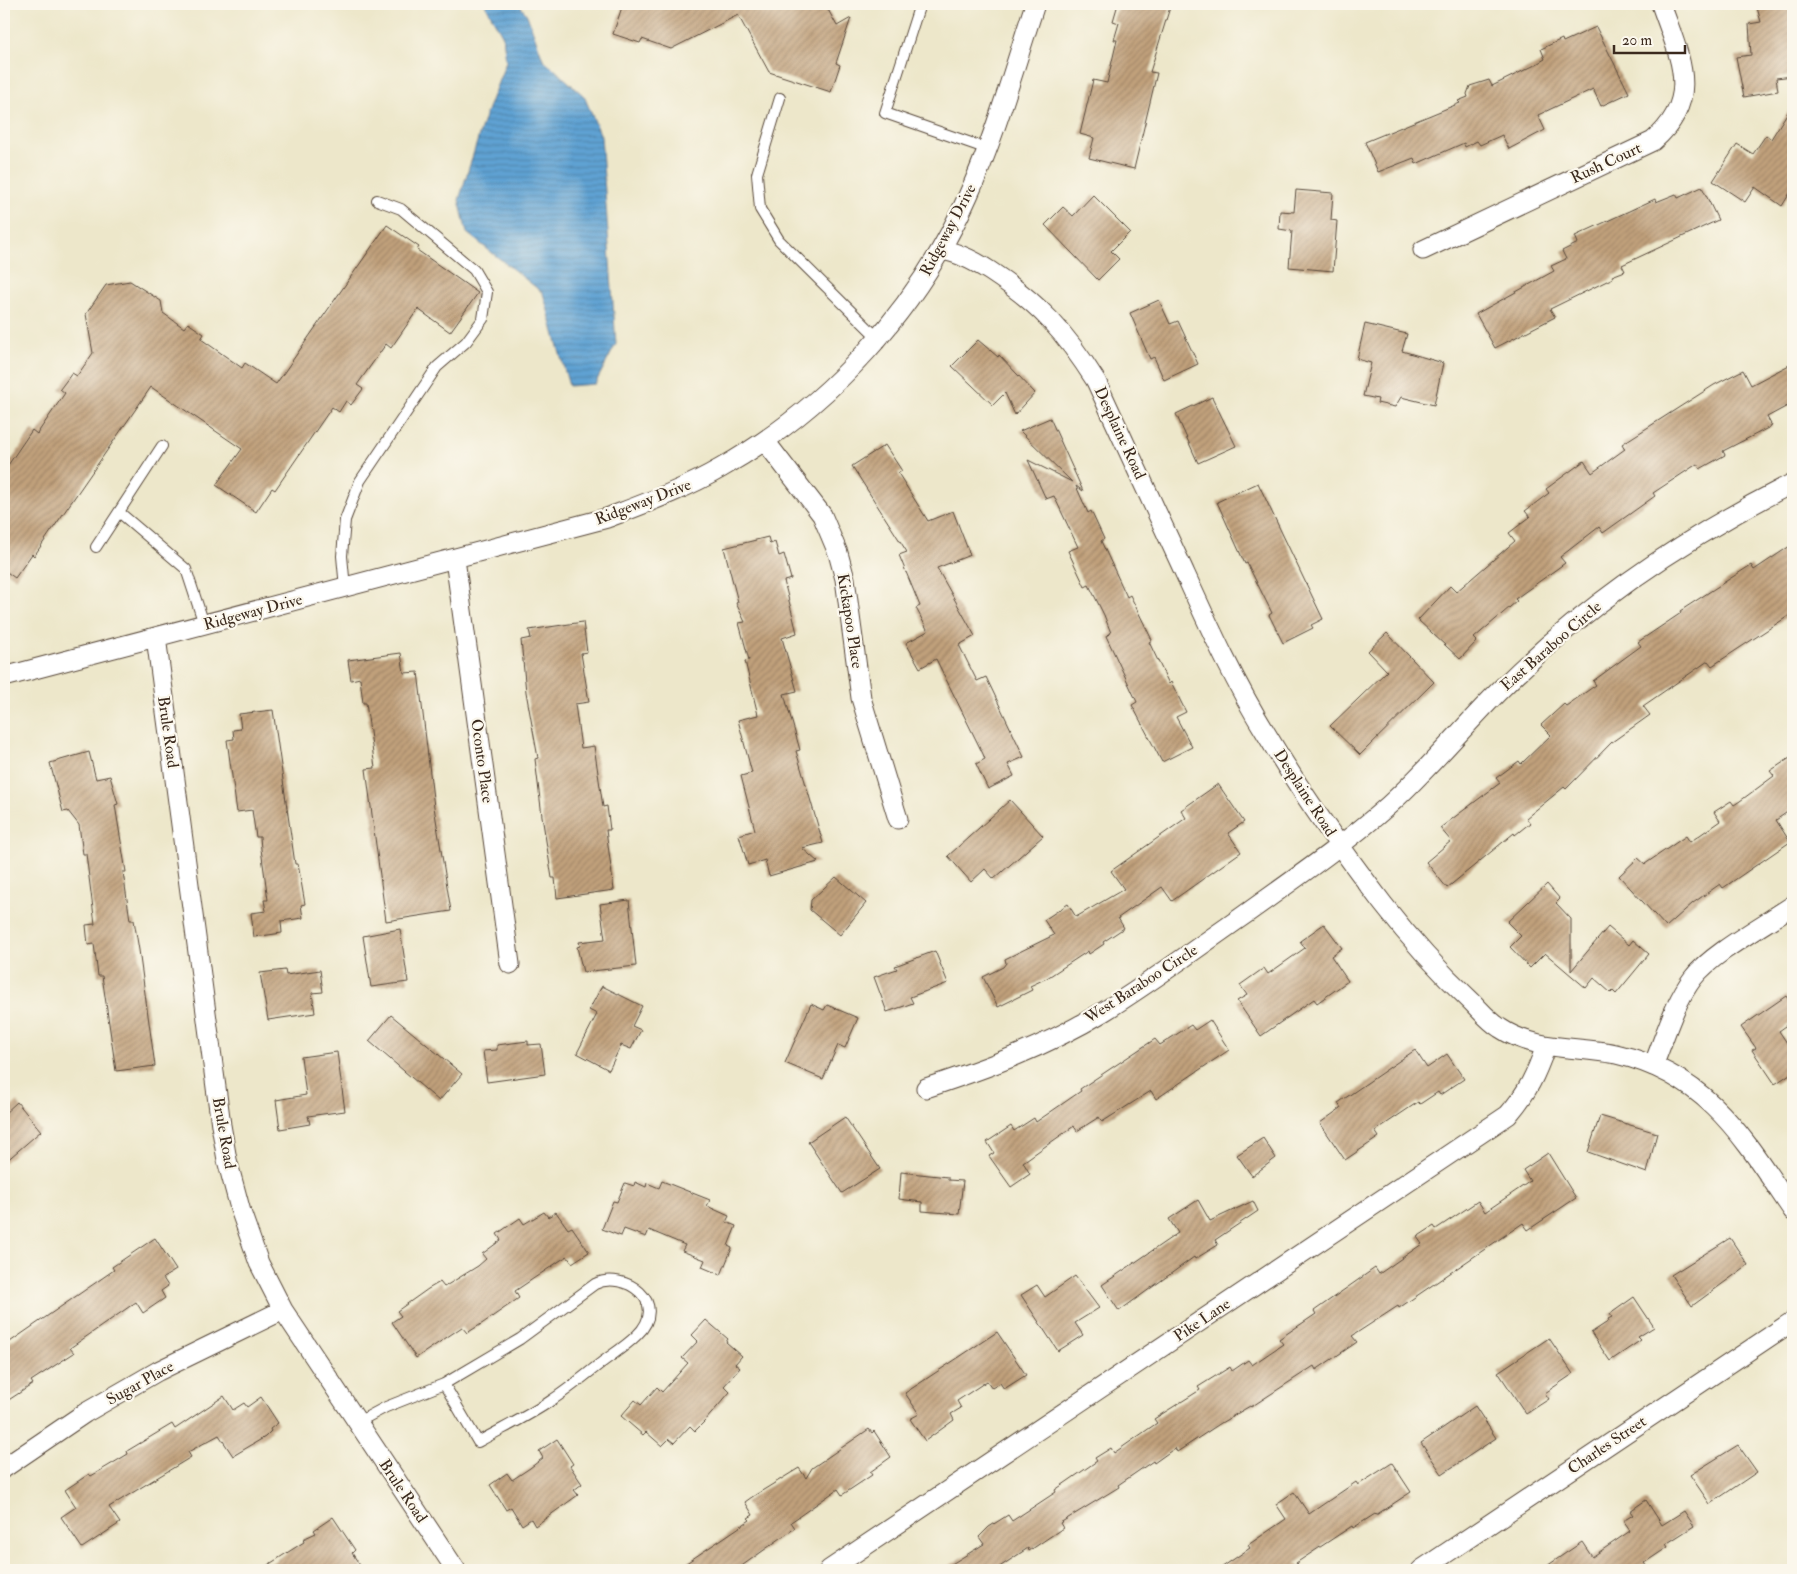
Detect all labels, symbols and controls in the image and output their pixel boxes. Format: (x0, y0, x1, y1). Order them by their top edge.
scale bar (1614, 22, 1686, 54)
text: 20 m (1622, 31, 1652, 50)
street label: Rush Court (1568, 138, 1644, 188)
street label: Ridgeway Drive (915, 180, 981, 279)
street label: Desplaine Road (1089, 384, 1150, 483)
street label: Ridgeway Drive (592, 474, 694, 529)
street label: Kickapoo Place (832, 572, 867, 670)
street label: Ridgeway Drive (201, 589, 305, 635)
street label: East Baraboo Circle (1496, 596, 1606, 695)
street label: Brule Road (153, 695, 183, 769)
street label: Oconto Place (466, 718, 498, 805)
street label: Desplaine Road (1269, 746, 1341, 841)
street label: West Baraboo Circle (1080, 940, 1202, 1029)
street label: Brule Road (208, 1096, 240, 1170)
street label: Pike Lane (1170, 1294, 1234, 1346)
street label: Sugar Place (103, 1356, 178, 1410)
street label: Charles Street (1564, 1411, 1650, 1479)
street label: Brule Road (375, 1455, 432, 1527)

